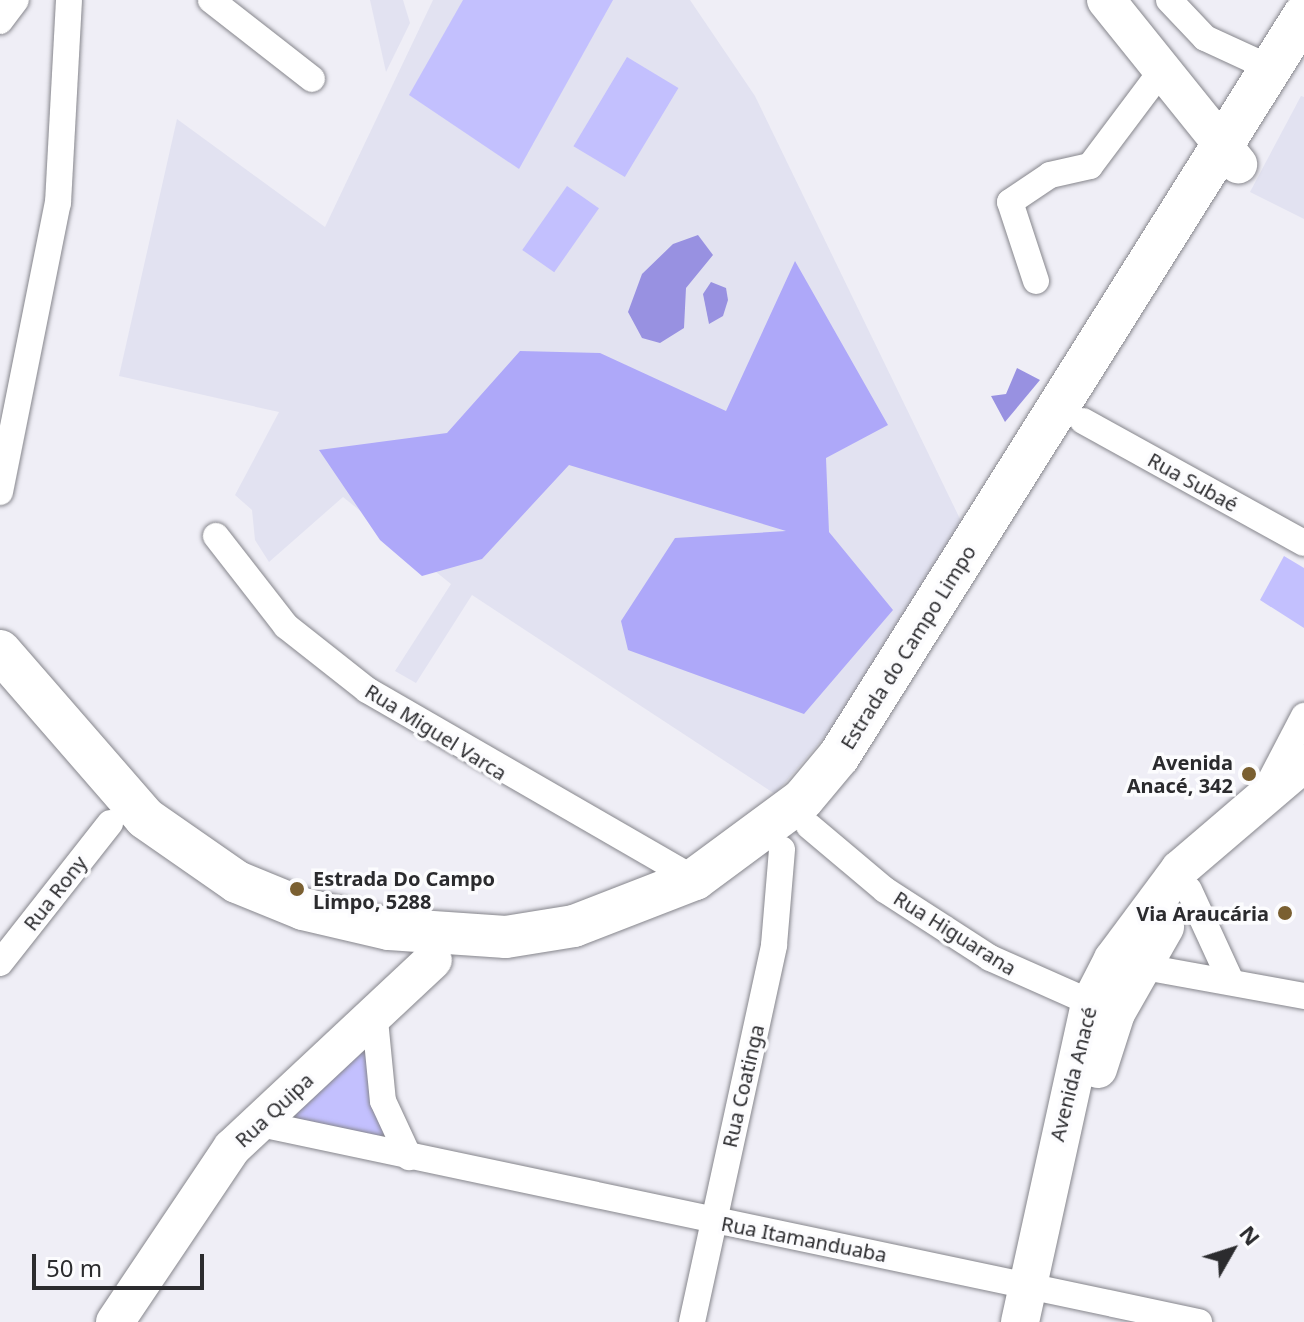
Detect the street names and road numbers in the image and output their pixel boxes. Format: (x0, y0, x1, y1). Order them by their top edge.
street label: Rua Subaé (1144, 447, 1242, 517)
street label: Estrada do Campo Limpo (835, 540, 981, 754)
street label: Rua Miguel Varca (361, 679, 511, 785)
street label: Rua Rony (18, 851, 92, 935)
street label: Rua Higuarana (889, 886, 1021, 980)
street label: Avenida Anacé (1045, 1004, 1101, 1144)
street label: Rua Coatinga (717, 1022, 769, 1150)
street label: Rua Quipa (230, 1068, 318, 1152)
street label: Rua Itamanduaba (719, 1211, 889, 1267)

